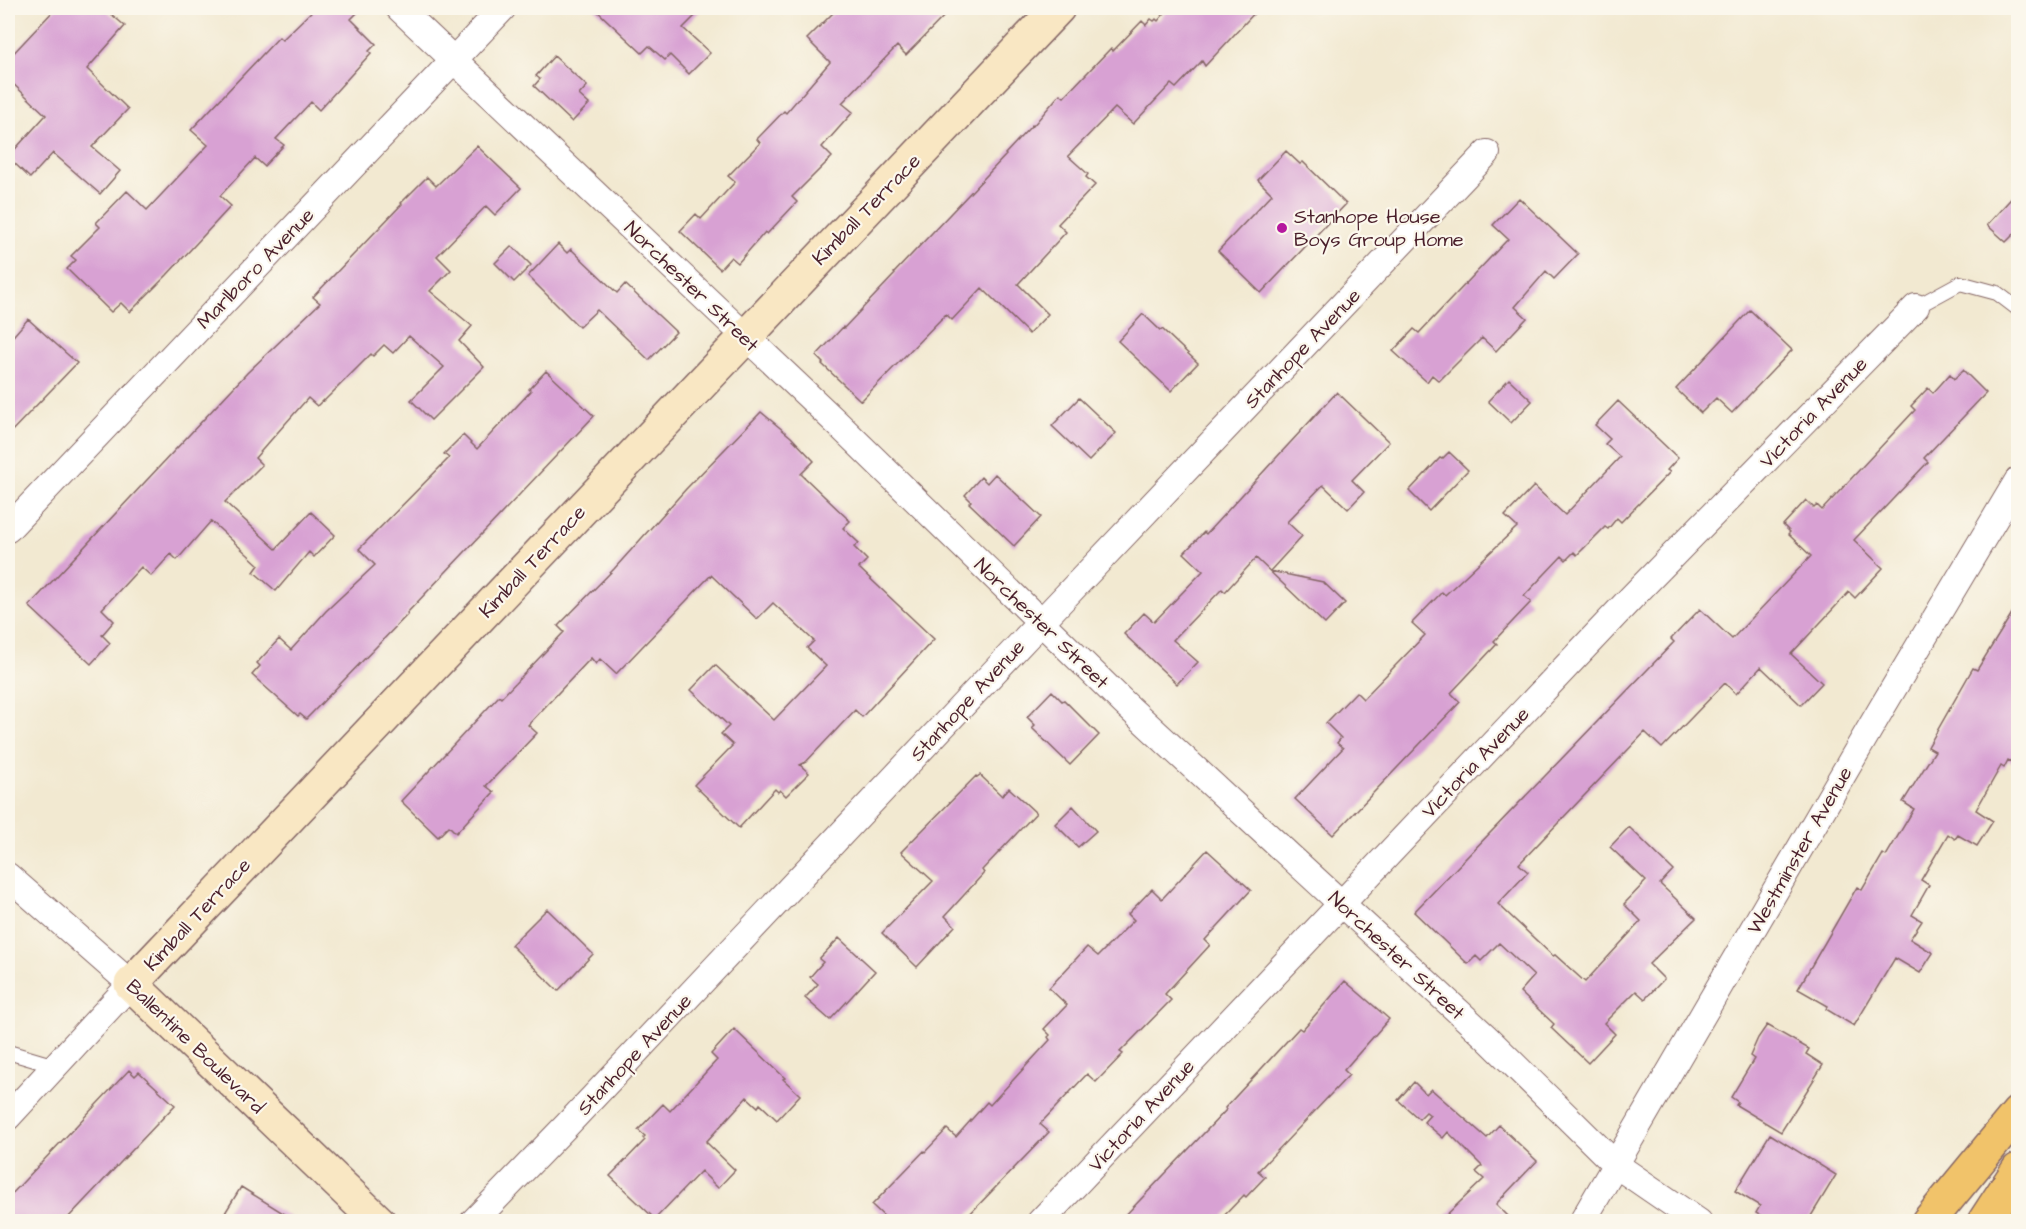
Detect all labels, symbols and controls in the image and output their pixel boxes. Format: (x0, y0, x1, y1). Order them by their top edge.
street label: Kimball Terrace (806, 148, 927, 272)
street label: Marlboro Avenue (191, 202, 321, 335)
place label: Stanhope House Boys Group Home (1294, 203, 1464, 255)
street label: Norchester Street (618, 215, 765, 359)
marker: Stanhope House Boys Group Home (1275, 221, 1289, 235)
street label: Stanhope Avenue (1238, 282, 1368, 415)
street label: Victoria Avenue (1753, 351, 1874, 474)
street label: Kimball Terrace (473, 499, 593, 624)
street label: Norchester Street (968, 552, 1115, 696)
street label: Stanhope Avenue (904, 634, 1032, 768)
street label: Victoria Avenue (1415, 701, 1536, 824)
street label: Westminster Avenue (1740, 761, 1859, 939)
street label: Kimball Terrace (138, 852, 258, 977)
street label: Norchester Street (1322, 885, 1471, 1027)
street label: Ballentine Boulevard (120, 973, 271, 1120)
street label: Stanhope Avenue (571, 988, 699, 1122)
street label: Victoria Avenue (1082, 1053, 1201, 1178)

